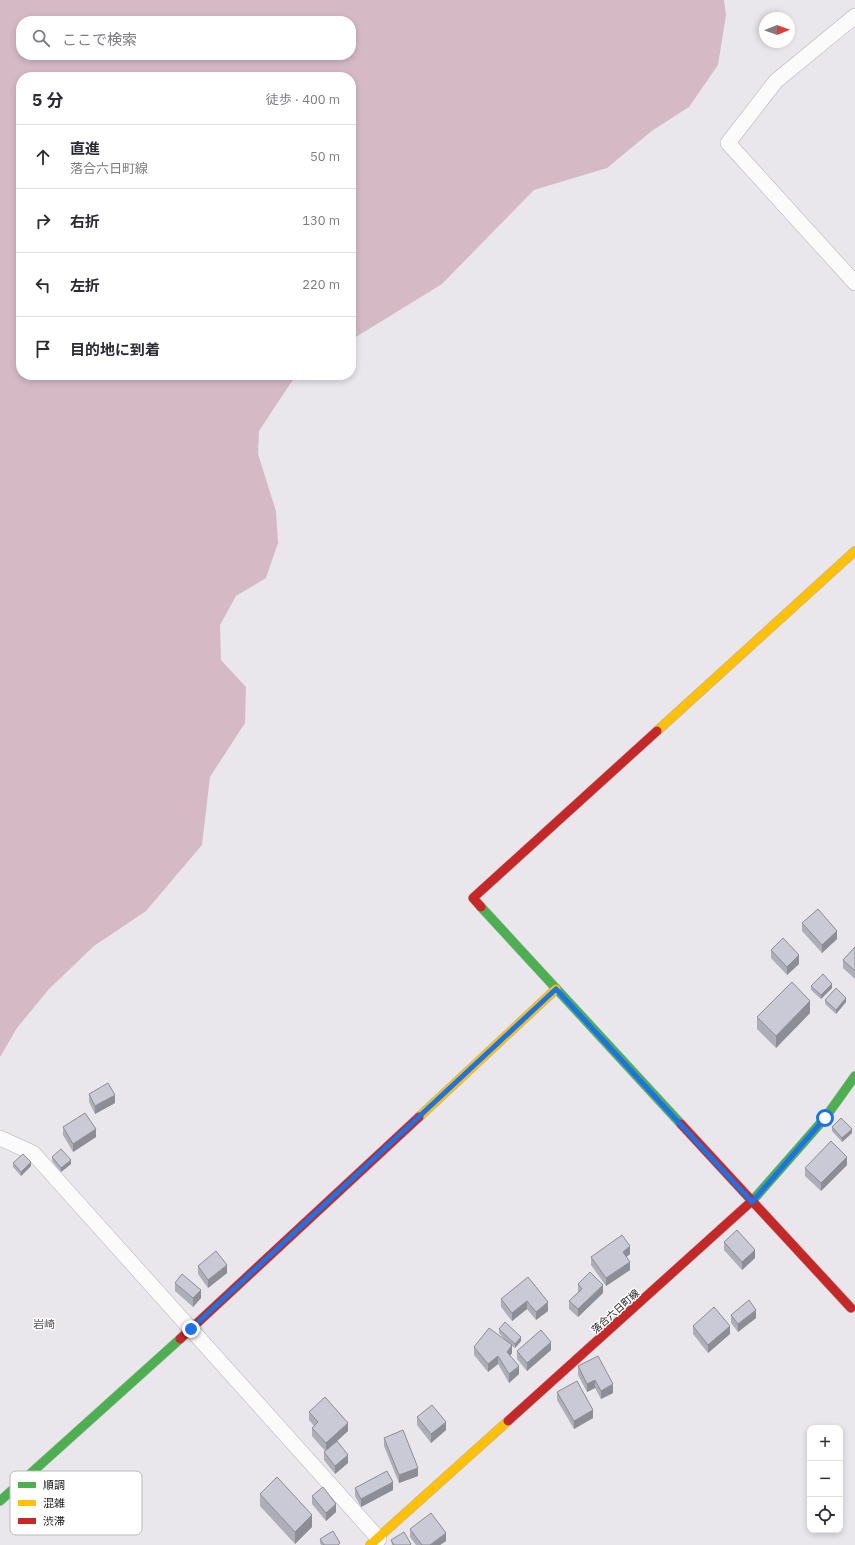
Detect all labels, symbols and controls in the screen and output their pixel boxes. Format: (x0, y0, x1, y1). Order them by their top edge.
north arrow (759, 12, 795, 48)
search box (16, 16, 356, 60)
icon: search (30, 27, 52, 49)
text: ここで検索 (62, 30, 137, 49)
text: 5 分 (32, 89, 63, 111)
text: 徒歩 · 400 m (266, 91, 340, 108)
text: 直進 (70, 139, 100, 158)
icon: ahead (32, 146, 54, 168)
text: 50 m (310, 148, 340, 165)
text: 落合六日町線 (70, 160, 148, 177)
icon: right (32, 210, 54, 232)
text: 右折 (70, 212, 100, 231)
text: 130 m (302, 212, 340, 229)
icon: left (32, 274, 54, 296)
text: 左折 (70, 276, 100, 295)
text: 220 m (302, 276, 340, 293)
icon: arrive (32, 338, 54, 360)
text: 目的地に到着 (70, 340, 160, 359)
route start (816, 1109, 834, 1127)
street label: 落合六日町線 (589, 1286, 642, 1336)
district label: 岩崎 (33, 1317, 55, 1331)
route end (182, 1320, 200, 1338)
map controls (807, 1425, 843, 1533)
button: + (807, 1425, 843, 1461)
button: − (807, 1461, 843, 1497)
legend (10, 1471, 142, 1535)
text: 順調 (43, 1478, 65, 1492)
text: 混雑 (43, 1496, 65, 1510)
button: locate (807, 1497, 843, 1533)
text: 渋滞 (43, 1514, 65, 1528)

